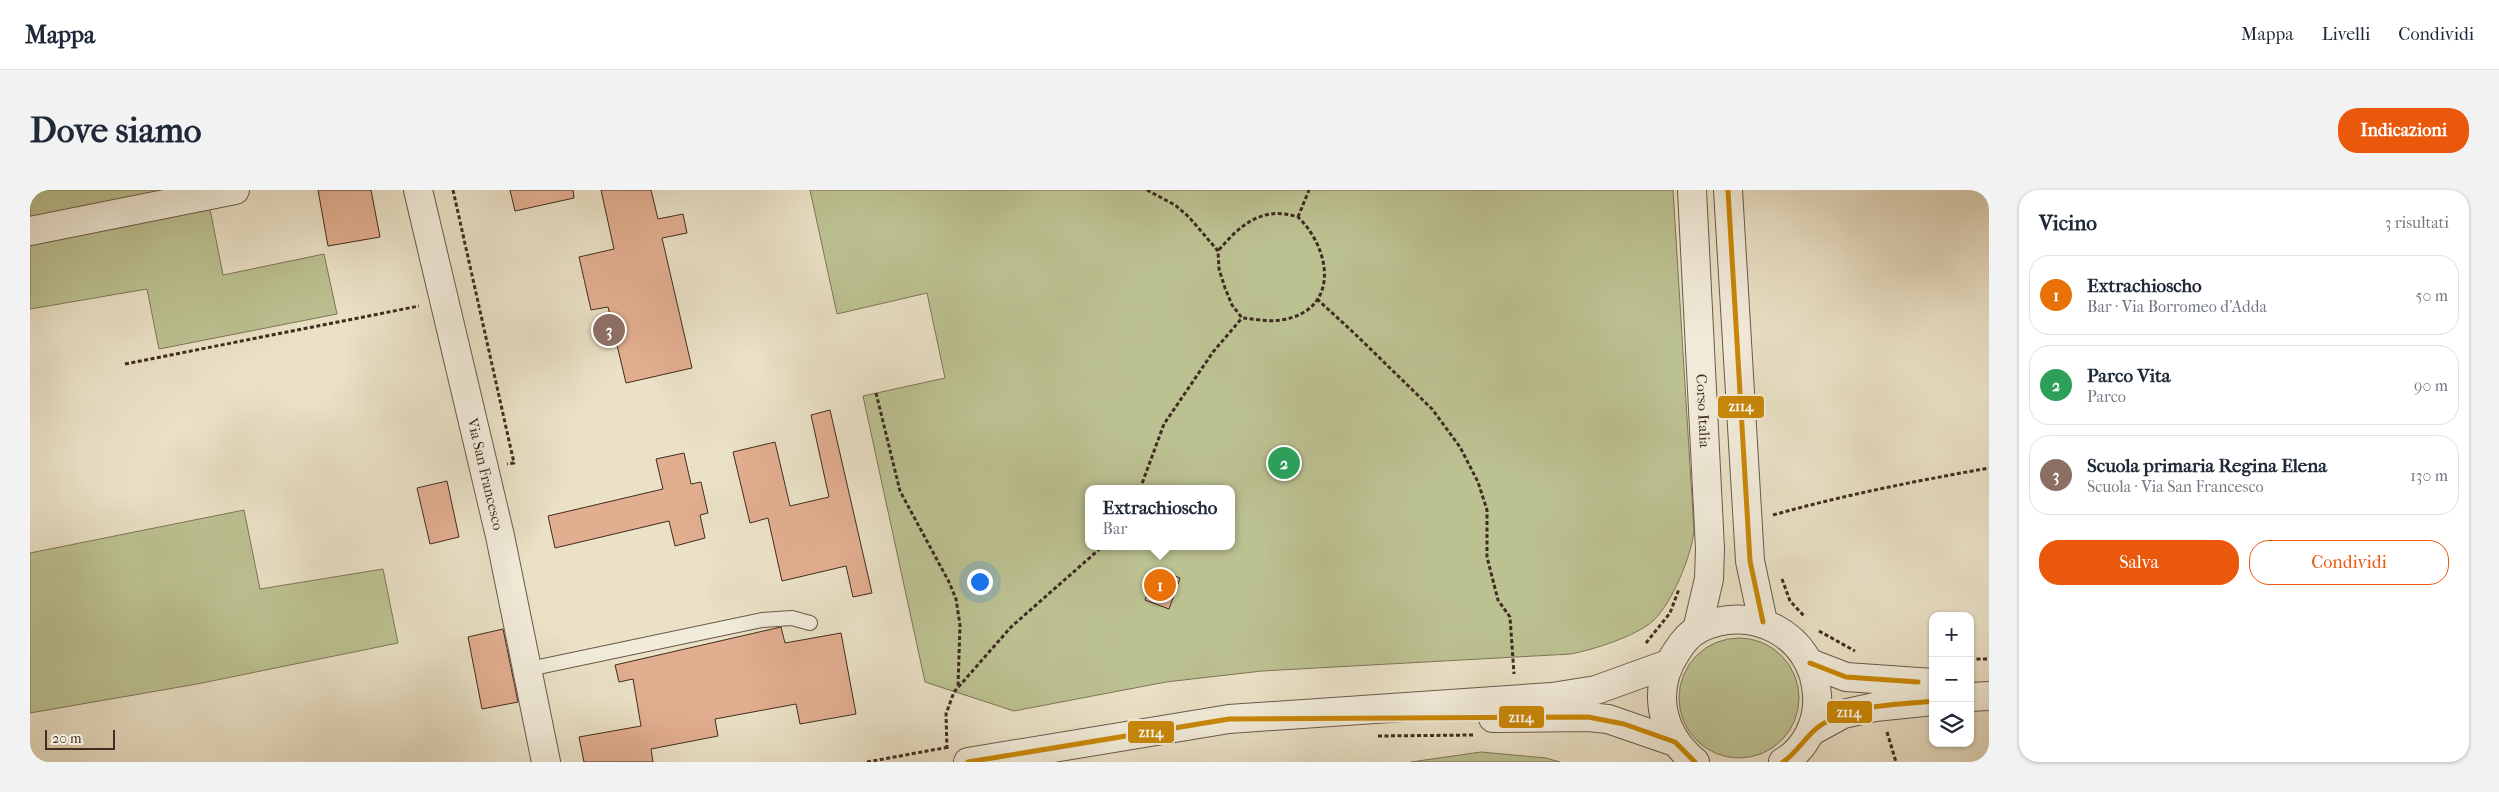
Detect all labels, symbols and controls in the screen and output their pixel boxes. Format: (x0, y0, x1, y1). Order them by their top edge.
text: Mappa (25, 21, 95, 49)
text: Mappa (2241, 24, 2294, 45)
text: Livelli (2322, 24, 2370, 45)
text: Condividi (2398, 24, 2474, 45)
button: Indicazioni (2338, 108, 2469, 153)
text: Dove siamo (30, 110, 202, 151)
text: Vicino (2039, 211, 2097, 235)
text: 3 risultati (2385, 213, 2449, 232)
text: Extrachioscho (2087, 275, 2202, 297)
text: 1 (2053, 286, 2059, 305)
text: 50 m (2416, 286, 2448, 305)
text: Bar · Via Borromeo d'Adda (2087, 297, 2267, 316)
pin: 3 (593, 311, 625, 349)
text: Parco Vita (2087, 365, 2171, 387)
street label: Corso Italia (1692, 373, 1714, 449)
text: 2 (2052, 376, 2060, 395)
text: 90 m (2414, 376, 2448, 395)
text: Parco (2087, 387, 2126, 406)
line badge: z114 (1717, 395, 1765, 419)
text: z114 (1728, 398, 1754, 415)
street label: Via San Francesco (463, 415, 507, 532)
pin: 2 (1268, 444, 1300, 482)
text: Scuola primaria Regina Elena (2087, 455, 2327, 477)
text: 3 (2053, 466, 2059, 485)
text: 130 m (2410, 466, 2448, 485)
text: Scuola · Via San Francesco (2087, 477, 2264, 496)
popup (1085, 485, 1235, 550)
text: Extrachioscho (1103, 497, 1217, 519)
text: Bar (1103, 519, 1127, 538)
button: Salva (2039, 540, 2239, 585)
button: Condividi (2249, 540, 2449, 585)
pin: 1 (1144, 566, 1176, 604)
your location (967, 569, 993, 595)
map controls (1929, 612, 1974, 747)
button: + (1929, 612, 1974, 657)
button: − (1929, 657, 1974, 702)
line badge: z114 (1826, 700, 1873, 724)
button: layers (1929, 702, 1974, 747)
text: z114 (1836, 704, 1862, 721)
line badge: z114 (1498, 705, 1545, 729)
text: z114 (1508, 709, 1534, 726)
line badge: z114 (1127, 720, 1175, 744)
text: z114 (1138, 724, 1164, 741)
scale bar (45, 727, 115, 750)
text: 20 m (52, 730, 82, 747)

